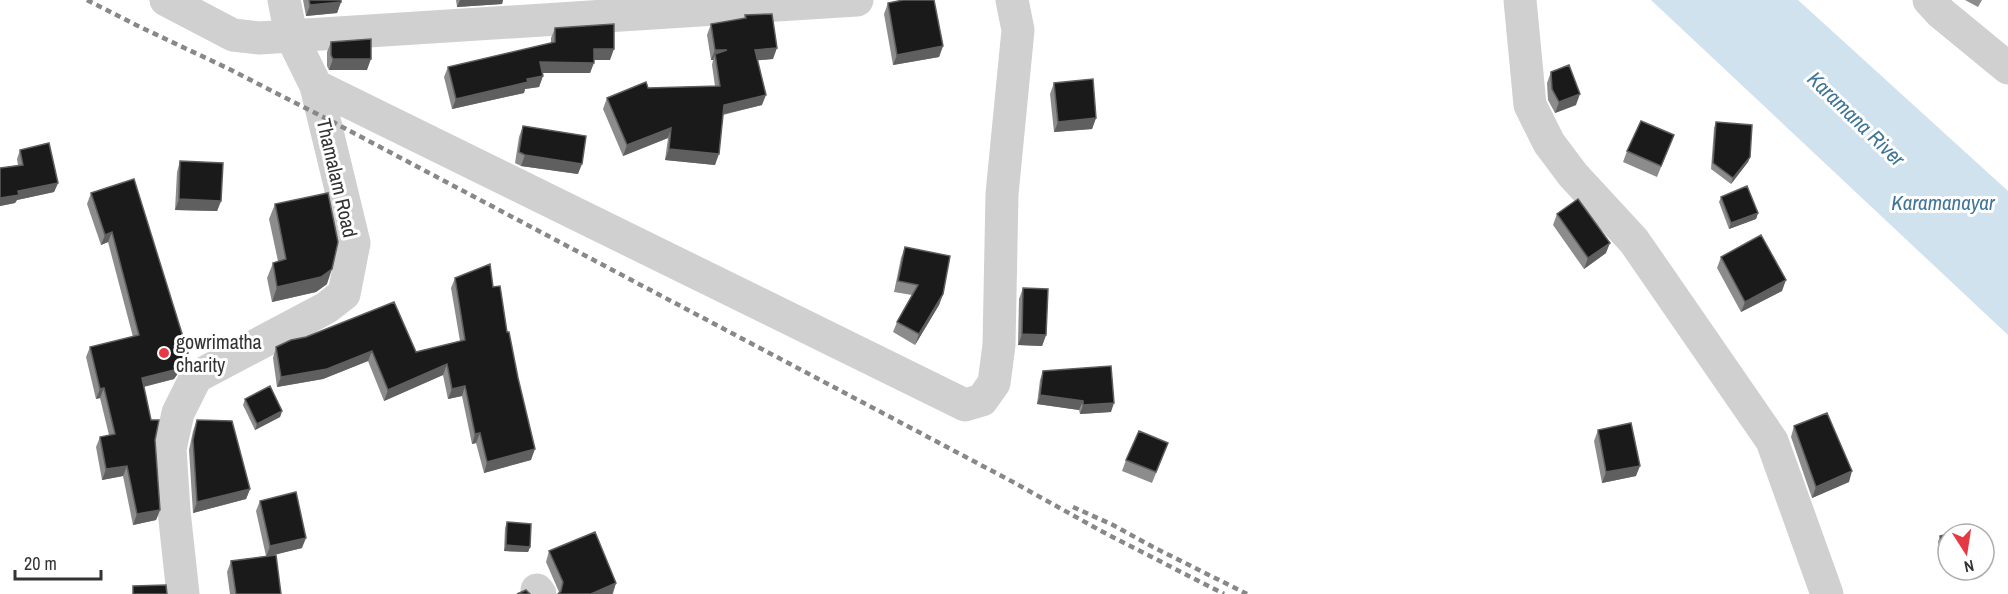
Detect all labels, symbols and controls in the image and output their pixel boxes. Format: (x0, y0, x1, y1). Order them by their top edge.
water label: Karamana River (1801, 65, 1912, 173)
street label: Thamalam Road (311, 116, 364, 240)
water label: Karamanayar (1891, 188, 1996, 217)
place label: gowrimatha charity (176, 328, 262, 378)
marker: gowrimatha charity (157, 346, 171, 360)
north arrow (1936, 522, 1996, 582)
scale bar (15, 543, 100, 581)
text: 20 m (24, 551, 57, 576)
text: N (1962, 555, 1976, 578)

